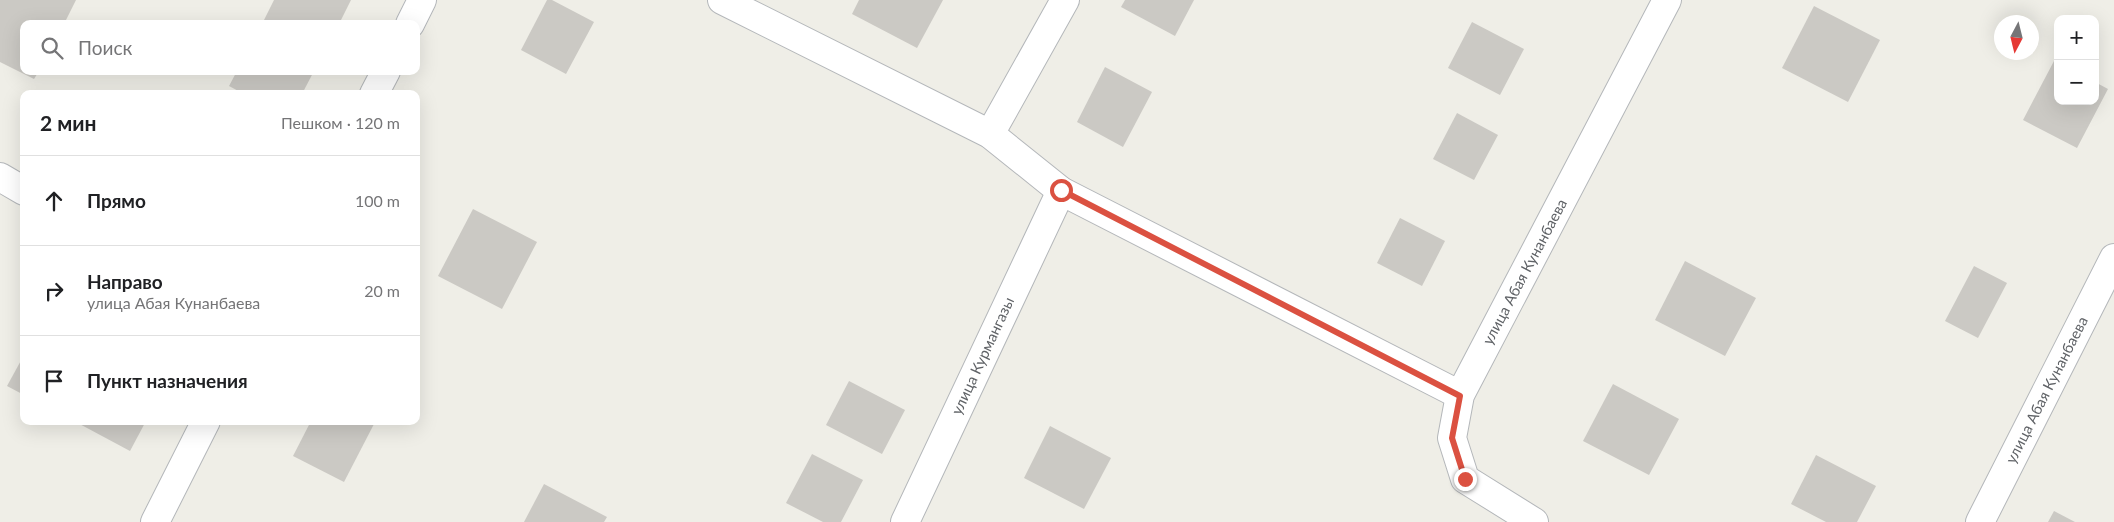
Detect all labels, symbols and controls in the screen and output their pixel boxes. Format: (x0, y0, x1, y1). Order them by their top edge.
north arrow (1994, 15, 2039, 60)
map controls (2054, 15, 2099, 105)
button: + (2054, 15, 2099, 60)
search box (20, 20, 420, 75)
icon: search (38, 34, 66, 62)
text: Поиск (78, 36, 132, 59)
button: − (2054, 60, 2099, 105)
text: 2 мин (40, 110, 97, 135)
text: Пешком · 120 m (281, 113, 400, 132)
route start (1050, 179, 1073, 202)
icon: ahead (40, 187, 68, 215)
text: Прямо (87, 189, 146, 212)
text: 100 m (355, 191, 400, 210)
street label: улица Абая Кунанбаева (1478, 196, 1570, 347)
text: Направо (87, 270, 163, 293)
icon: right (40, 277, 68, 305)
text: 20 m (364, 281, 400, 300)
text: улица Абая Кунанбаева (87, 293, 260, 312)
street label: улица Курмангазы (947, 294, 1017, 417)
street label: улица Абая Кунанбаева (2001, 313, 2091, 466)
icon: arrive (40, 367, 68, 395)
text: Пункт назначения (87, 369, 248, 392)
route end (1454, 468, 1477, 491)

